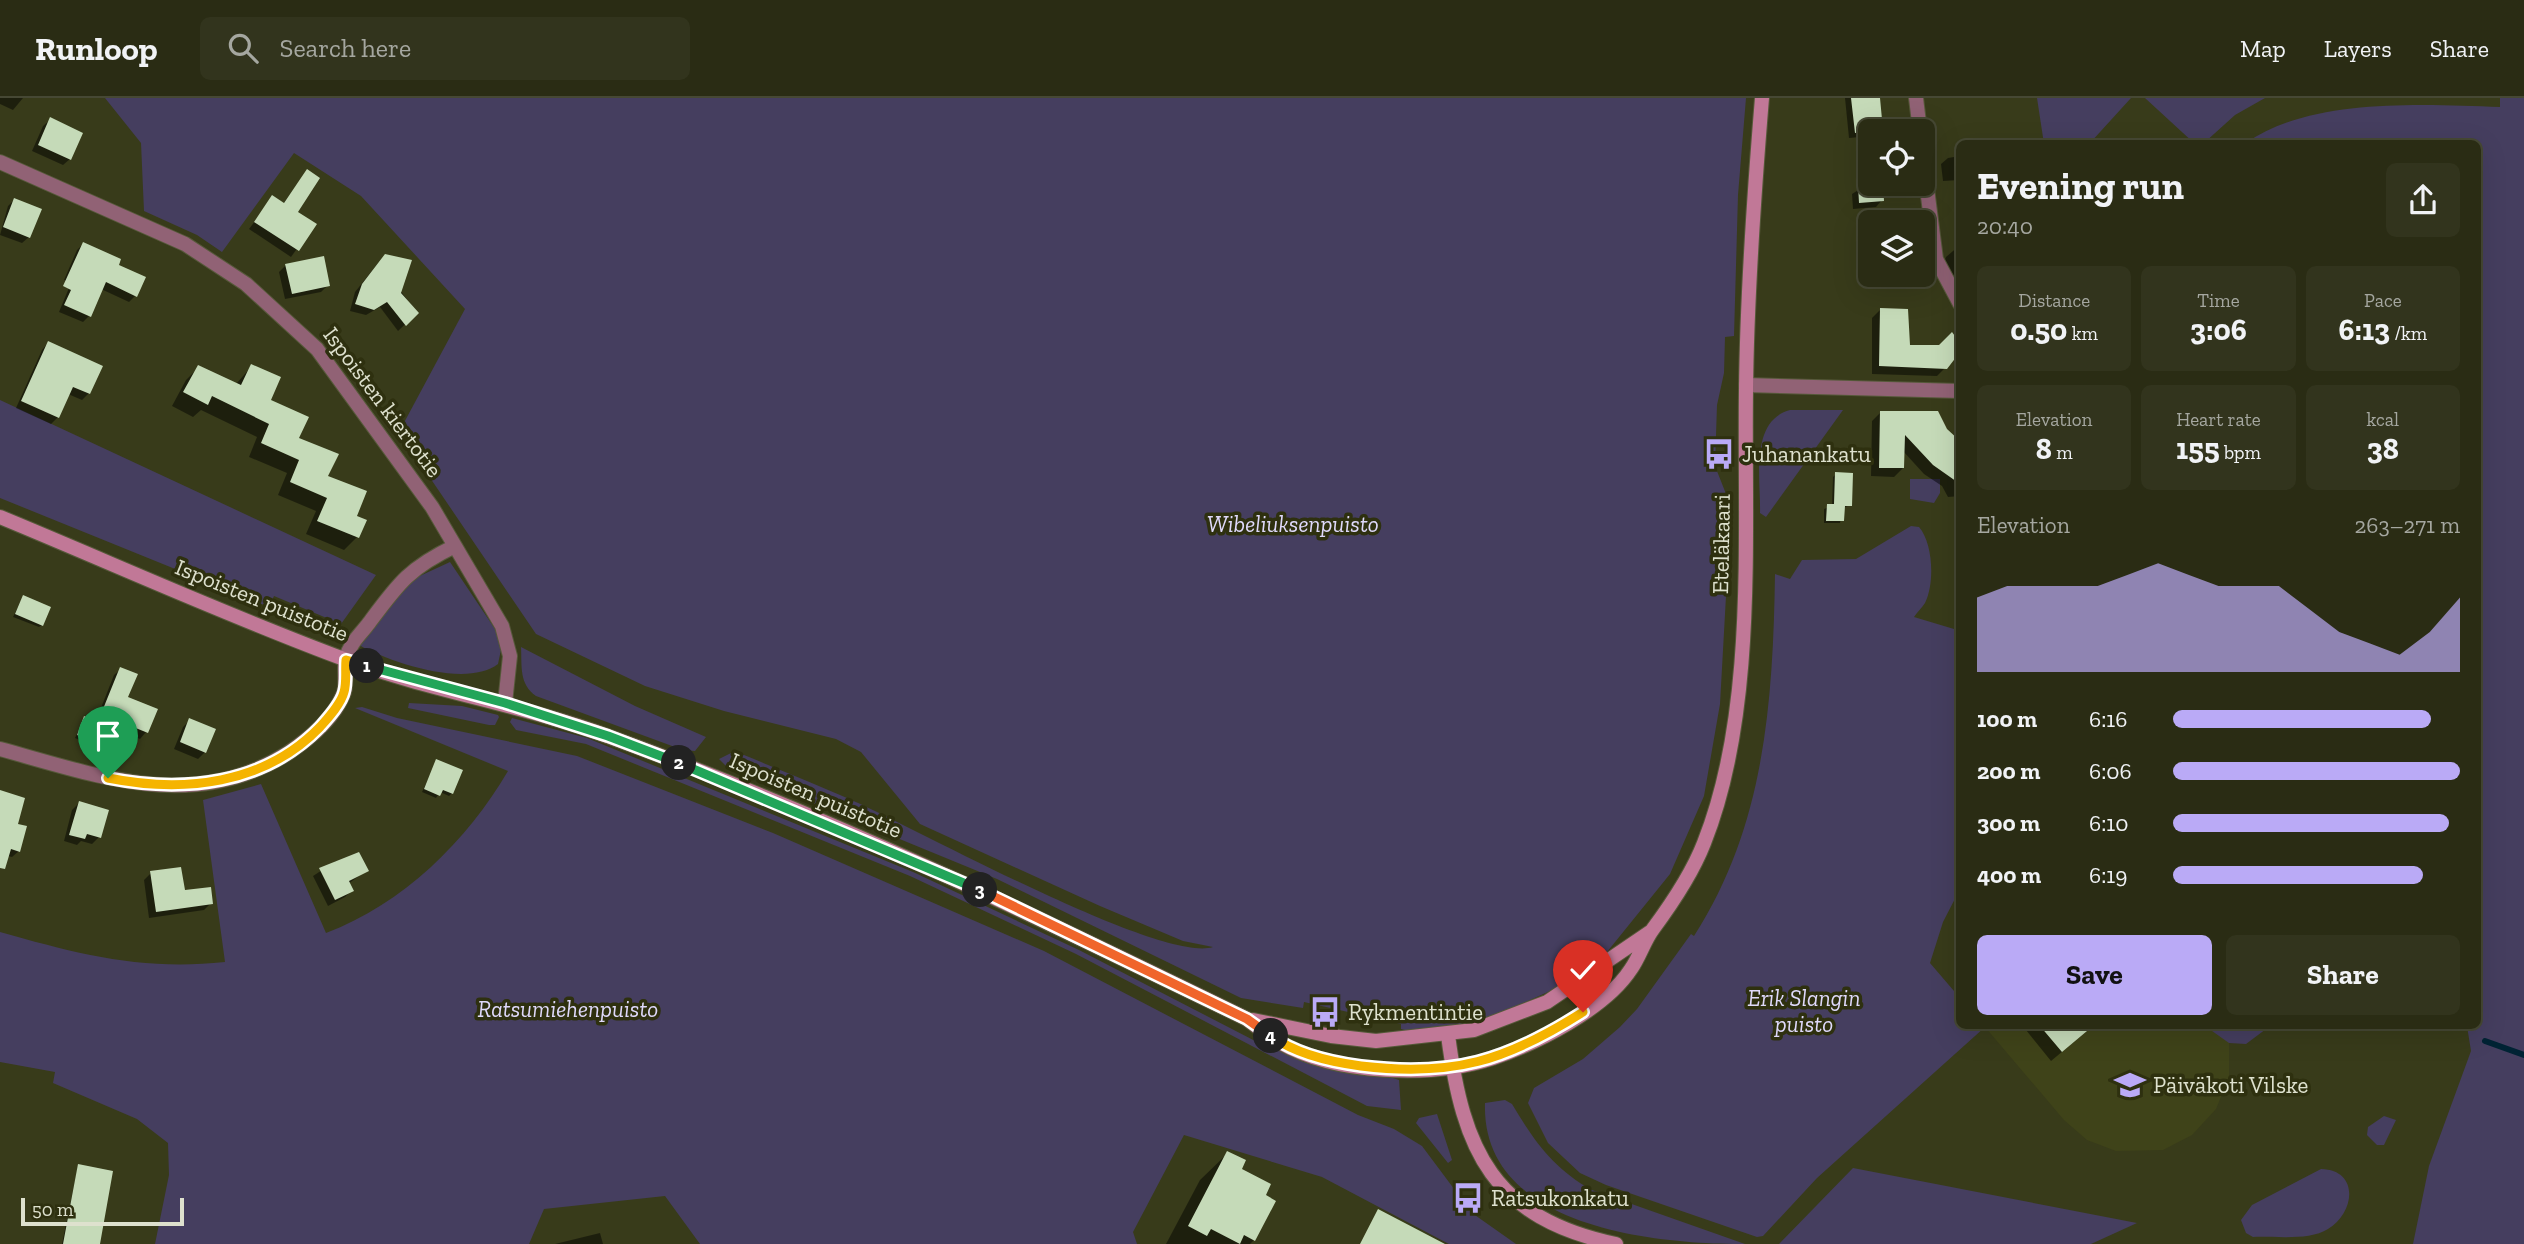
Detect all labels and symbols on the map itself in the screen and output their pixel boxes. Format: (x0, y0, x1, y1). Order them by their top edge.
street label: Ispoisten kiertotie (317, 321, 449, 483)
bus stop icon: Juhanankatu (1702, 437, 1736, 471)
place label: Juhanankatu (1742, 440, 1871, 468)
street label: Eteläkaari (1706, 494, 1736, 594)
park label: Wibeliuksenpuisto (1207, 510, 1379, 538)
street label: Ispoisten puistotie (171, 553, 353, 647)
pin: 1 (350, 648, 384, 684)
pin (78, 706, 138, 778)
pin: 2 (662, 746, 696, 780)
street label: Ispoisten puistotie (726, 746, 906, 844)
pin: 3 (962, 872, 998, 908)
pin (1553, 940, 1613, 1012)
park label: Erik Slangin puisto (1748, 984, 1860, 1038)
park label: Ratsumiehenpuisto (478, 995, 658, 1023)
bus stop icon: Rykmentintie (1308, 995, 1342, 1029)
place label: Rykmentintie (1348, 998, 1483, 1026)
pin: 4 (1254, 1018, 1288, 1054)
school or university icon: Päiväkoti Vilske (2113, 1068, 2147, 1102)
place label: Päiväkoti Vilske (2153, 1071, 2308, 1099)
bus stop icon: Ratsukonkatu (1451, 1181, 1485, 1215)
place label: Ratsukonkatu (1491, 1184, 1629, 1212)
scale bar (21, 1195, 184, 1227)

